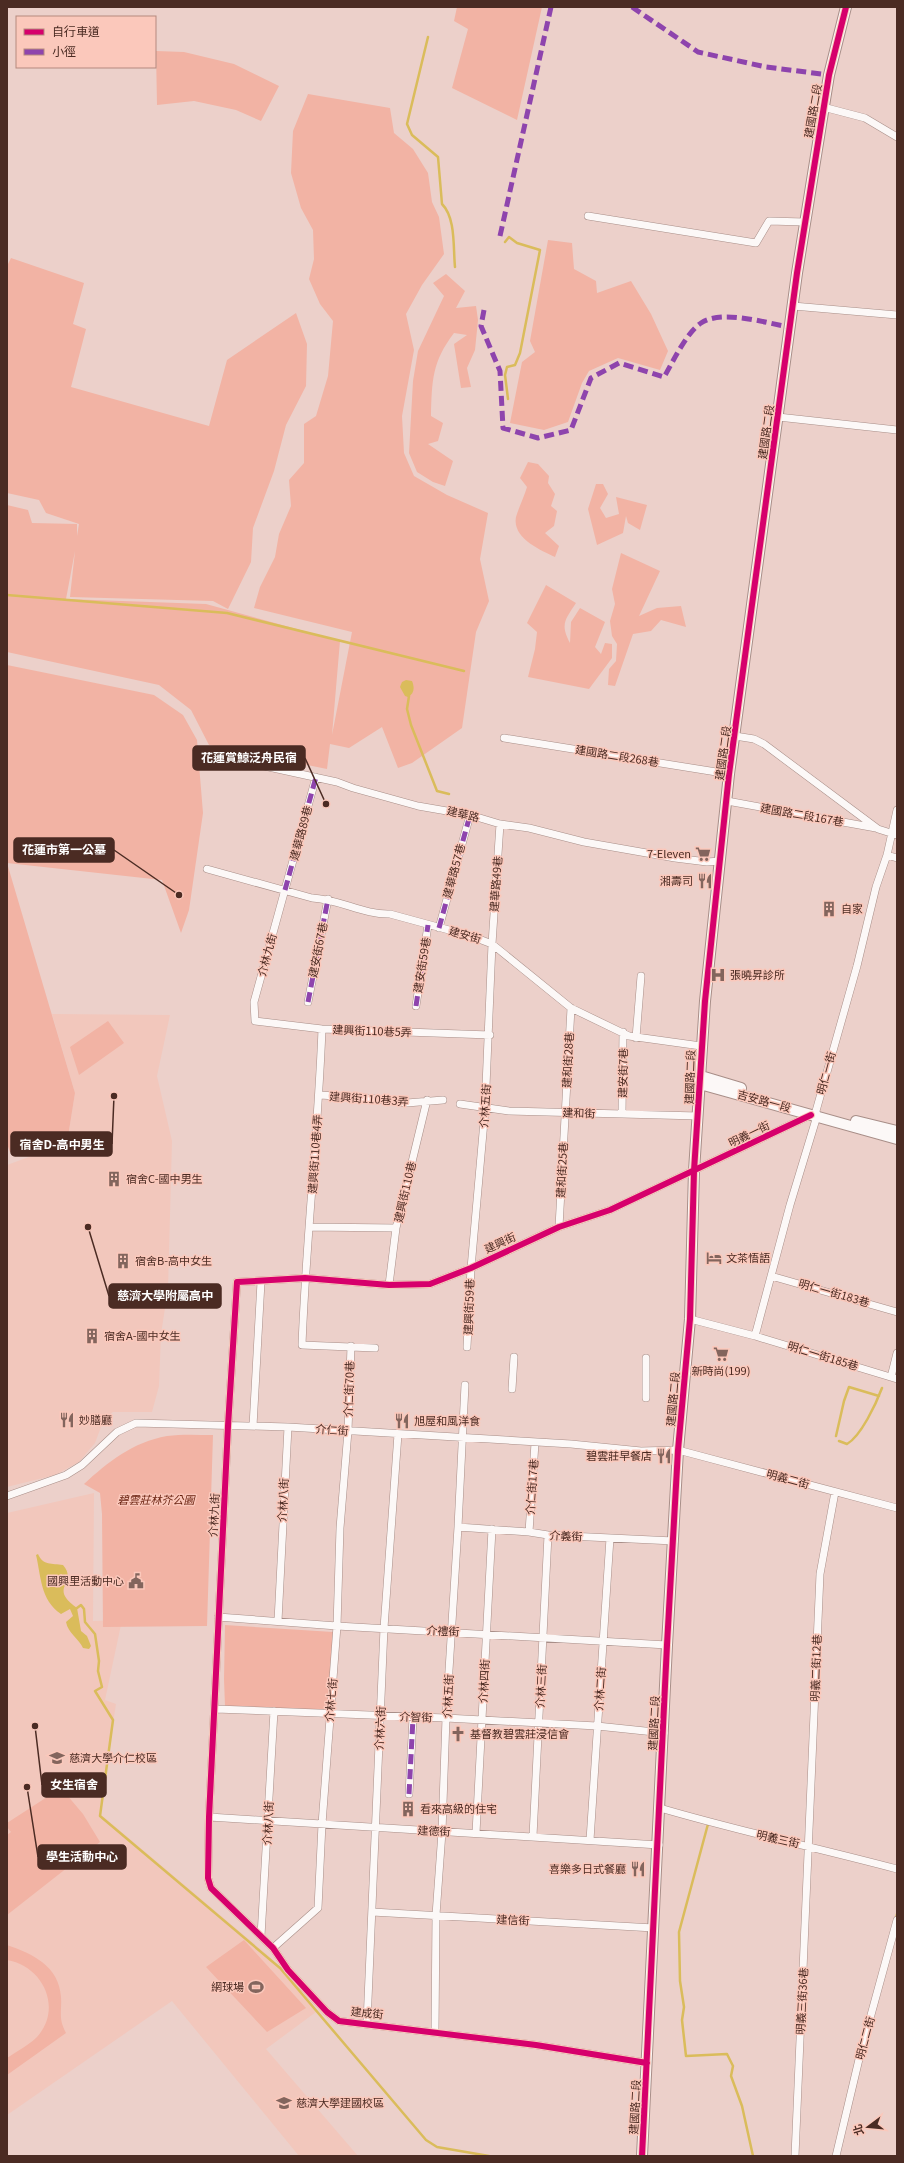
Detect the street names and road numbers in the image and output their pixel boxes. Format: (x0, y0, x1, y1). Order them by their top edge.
street label: 建國路二段 (799, 82, 825, 139)
street label: 建國路二段 (753, 404, 777, 460)
street label: 建國路二段 (710, 725, 734, 781)
street label: 建國路二段268巷 (574, 741, 660, 770)
street label: 建國路二段167巷 (759, 799, 845, 829)
street label: 建華路 (445, 802, 481, 825)
street label: 建華路89巷 (285, 804, 315, 862)
street label: 建華路57巷 (438, 842, 468, 900)
street label: 建華路49巷 (485, 855, 505, 913)
street label: 建安街67巷 (304, 921, 330, 979)
street label: 建安街 (447, 922, 483, 946)
street label: 介林九街 (253, 931, 279, 978)
street label: 建安街59巷 (409, 936, 433, 994)
street label: 建興街110巷5弄 (332, 1021, 412, 1039)
street label: 建和街28巷 (558, 1031, 576, 1088)
street label: 建安街7巷 (614, 1048, 630, 1098)
street label: 建國路二段 (680, 1049, 698, 1105)
street label: 明仁一街 (812, 1049, 838, 1096)
street label: 介林五街 (474, 1083, 494, 1128)
street label: 吉安路一段 (736, 1085, 793, 1115)
street label: 建興街110巷3弄 (329, 1087, 409, 1109)
street label: 建和街 (562, 1103, 596, 1121)
street label: 建興街110巷4弄 (303, 1114, 325, 1194)
street label: 明義一街 (725, 1116, 772, 1150)
street label: 建和街25巷 (552, 1141, 570, 1198)
street label: 建興街110巷 (389, 1160, 419, 1224)
street label: 建興街 (481, 1228, 518, 1256)
street label: 明仁一街183巷 (797, 1274, 872, 1310)
street label: 建興街59巷 (459, 1279, 477, 1335)
street label: 明仁一街185巷 (786, 1337, 861, 1373)
street label: 介仁街70巷 (339, 1361, 357, 1417)
street label: 建國路二段 (662, 1371, 682, 1427)
street label: 介仁街 (315, 1420, 349, 1438)
street label: 介仁街17巷 (521, 1458, 541, 1516)
street label: 明義二街 (765, 1465, 812, 1491)
street label: 介林八街 (273, 1478, 291, 1522)
street label: 介林九街 (204, 1493, 222, 1537)
street label: 介義街 (549, 1526, 583, 1544)
street label: 介禮街 (426, 1621, 460, 1639)
street label: 明義二街12巷 (806, 1634, 824, 1702)
street label: 介林四街 (474, 1659, 492, 1703)
street label: 介林三街 (531, 1664, 549, 1708)
street label: 介林二街 (589, 1666, 609, 1711)
street label: 介林五街 (438, 1674, 456, 1718)
street label: 介林七街 (320, 1677, 340, 1723)
street label: 建國路二段 (644, 1695, 662, 1751)
street label: 介林六街 (370, 1706, 388, 1750)
street label: 介智街 (399, 1707, 433, 1725)
street label: 介林八街 (258, 1801, 276, 1845)
street label: 建德街 (417, 1821, 451, 1839)
street label: 明義三街 (755, 1825, 801, 1851)
street label: 建信街 (496, 1910, 530, 1928)
street label: 明義三街36巷 (791, 1967, 811, 2035)
street label: 建成街 (350, 2002, 384, 2022)
street label: 明仁二街 (851, 2014, 877, 2061)
street label: 建國路二段 (625, 2079, 643, 2135)

